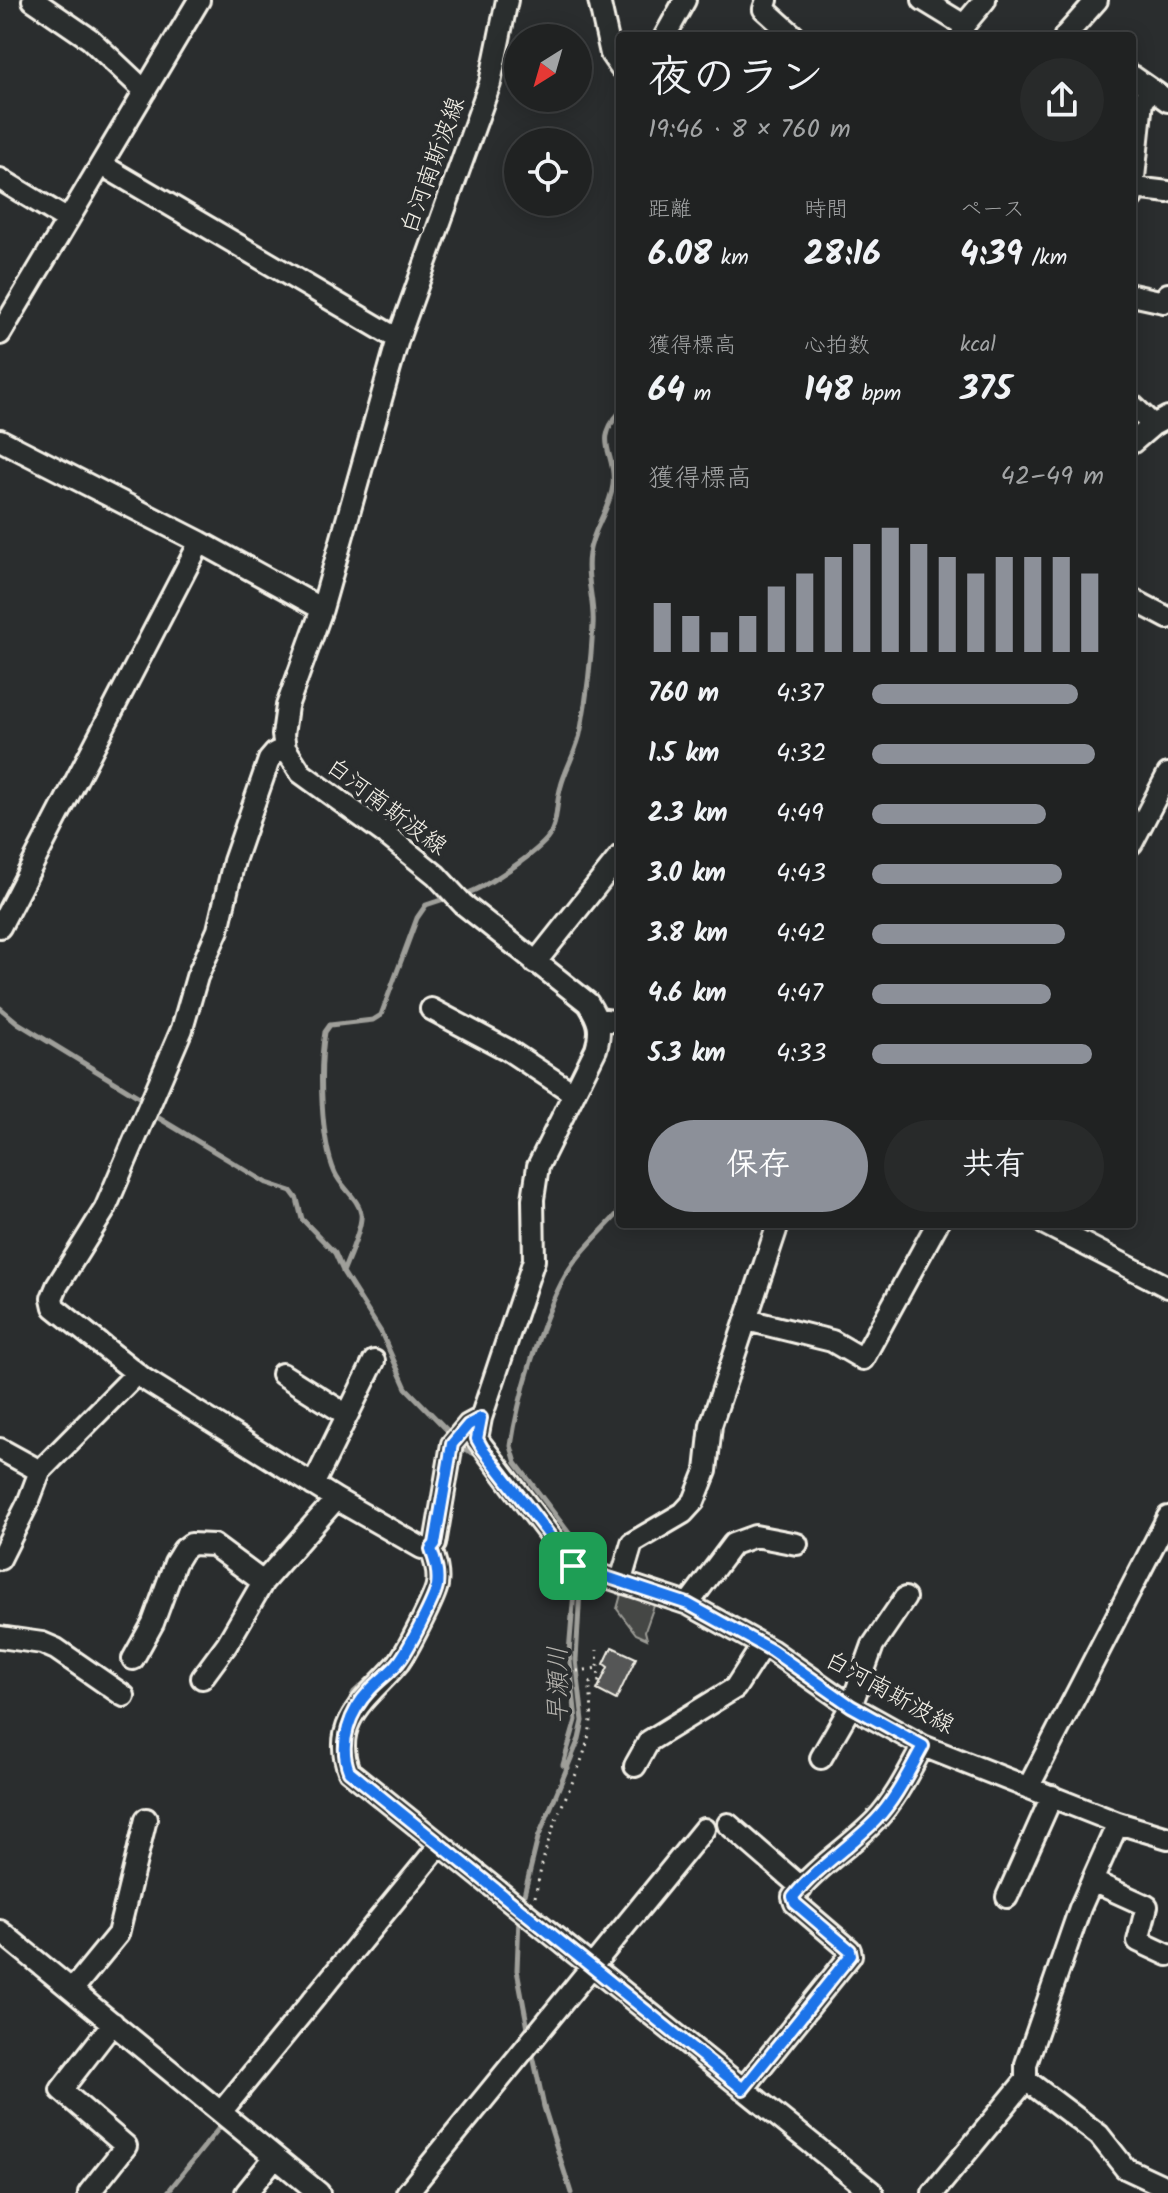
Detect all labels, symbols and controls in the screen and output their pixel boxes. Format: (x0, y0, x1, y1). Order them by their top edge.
north arrow (504, 24, 592, 112)
map controls (504, 24, 592, 216)
text: 夜のラン (648, 44, 824, 114)
button: share (1020, 58, 1104, 142)
street label: 白河南斯波線 (390, 91, 476, 240)
text: 19:46 · 8 × 760 m (648, 109, 851, 151)
button: locate (504, 128, 592, 216)
text: 距離 (648, 193, 692, 228)
text: 時間 (804, 193, 848, 228)
text: ペース (960, 193, 1025, 228)
text: 6.08 (648, 228, 712, 282)
text: 28:16 (804, 228, 881, 282)
text: 4:39 (960, 228, 1023, 282)
text: km (712, 241, 749, 276)
text: /km (1023, 241, 1067, 276)
text: kcal (960, 328, 996, 363)
text: 獲得標高 (648, 329, 736, 364)
text: 心拍数 (804, 329, 870, 364)
text: 375 (960, 363, 1012, 417)
text: 64 (648, 364, 685, 418)
text: 148 (804, 364, 853, 418)
text: m (685, 377, 711, 412)
text: bpm (853, 377, 901, 412)
text: 42–49 m (1001, 456, 1104, 498)
text: 獲得標高 (648, 458, 752, 500)
text: 760 m (648, 673, 719, 715)
text: 4:37 (776, 673, 824, 715)
text: 1.5 km (648, 733, 719, 775)
text: 4:32 (776, 733, 827, 775)
street label: 白河南斯波線 (317, 748, 455, 866)
text: 2.3 km (648, 793, 728, 835)
text: 4:49 (776, 793, 824, 835)
text: 3.0 km (648, 853, 726, 895)
text: 4:43 (776, 853, 826, 895)
text: 3.8 km (648, 913, 728, 955)
text: 4:42 (776, 913, 826, 955)
text: 4.6 km (648, 973, 727, 1015)
text: 4:47 (776, 973, 823, 1015)
text: 5.3 km (648, 1033, 726, 1075)
text: 4:33 (776, 1033, 826, 1075)
button: 保存 (648, 1120, 868, 1212)
button: 共有 (884, 1120, 1104, 1212)
pin (539, 1532, 607, 1600)
icon: arrive (551, 1544, 595, 1588)
street label: 白河南斯波線 (817, 1641, 962, 1745)
water label: 早瀬川 (538, 1646, 580, 1724)

